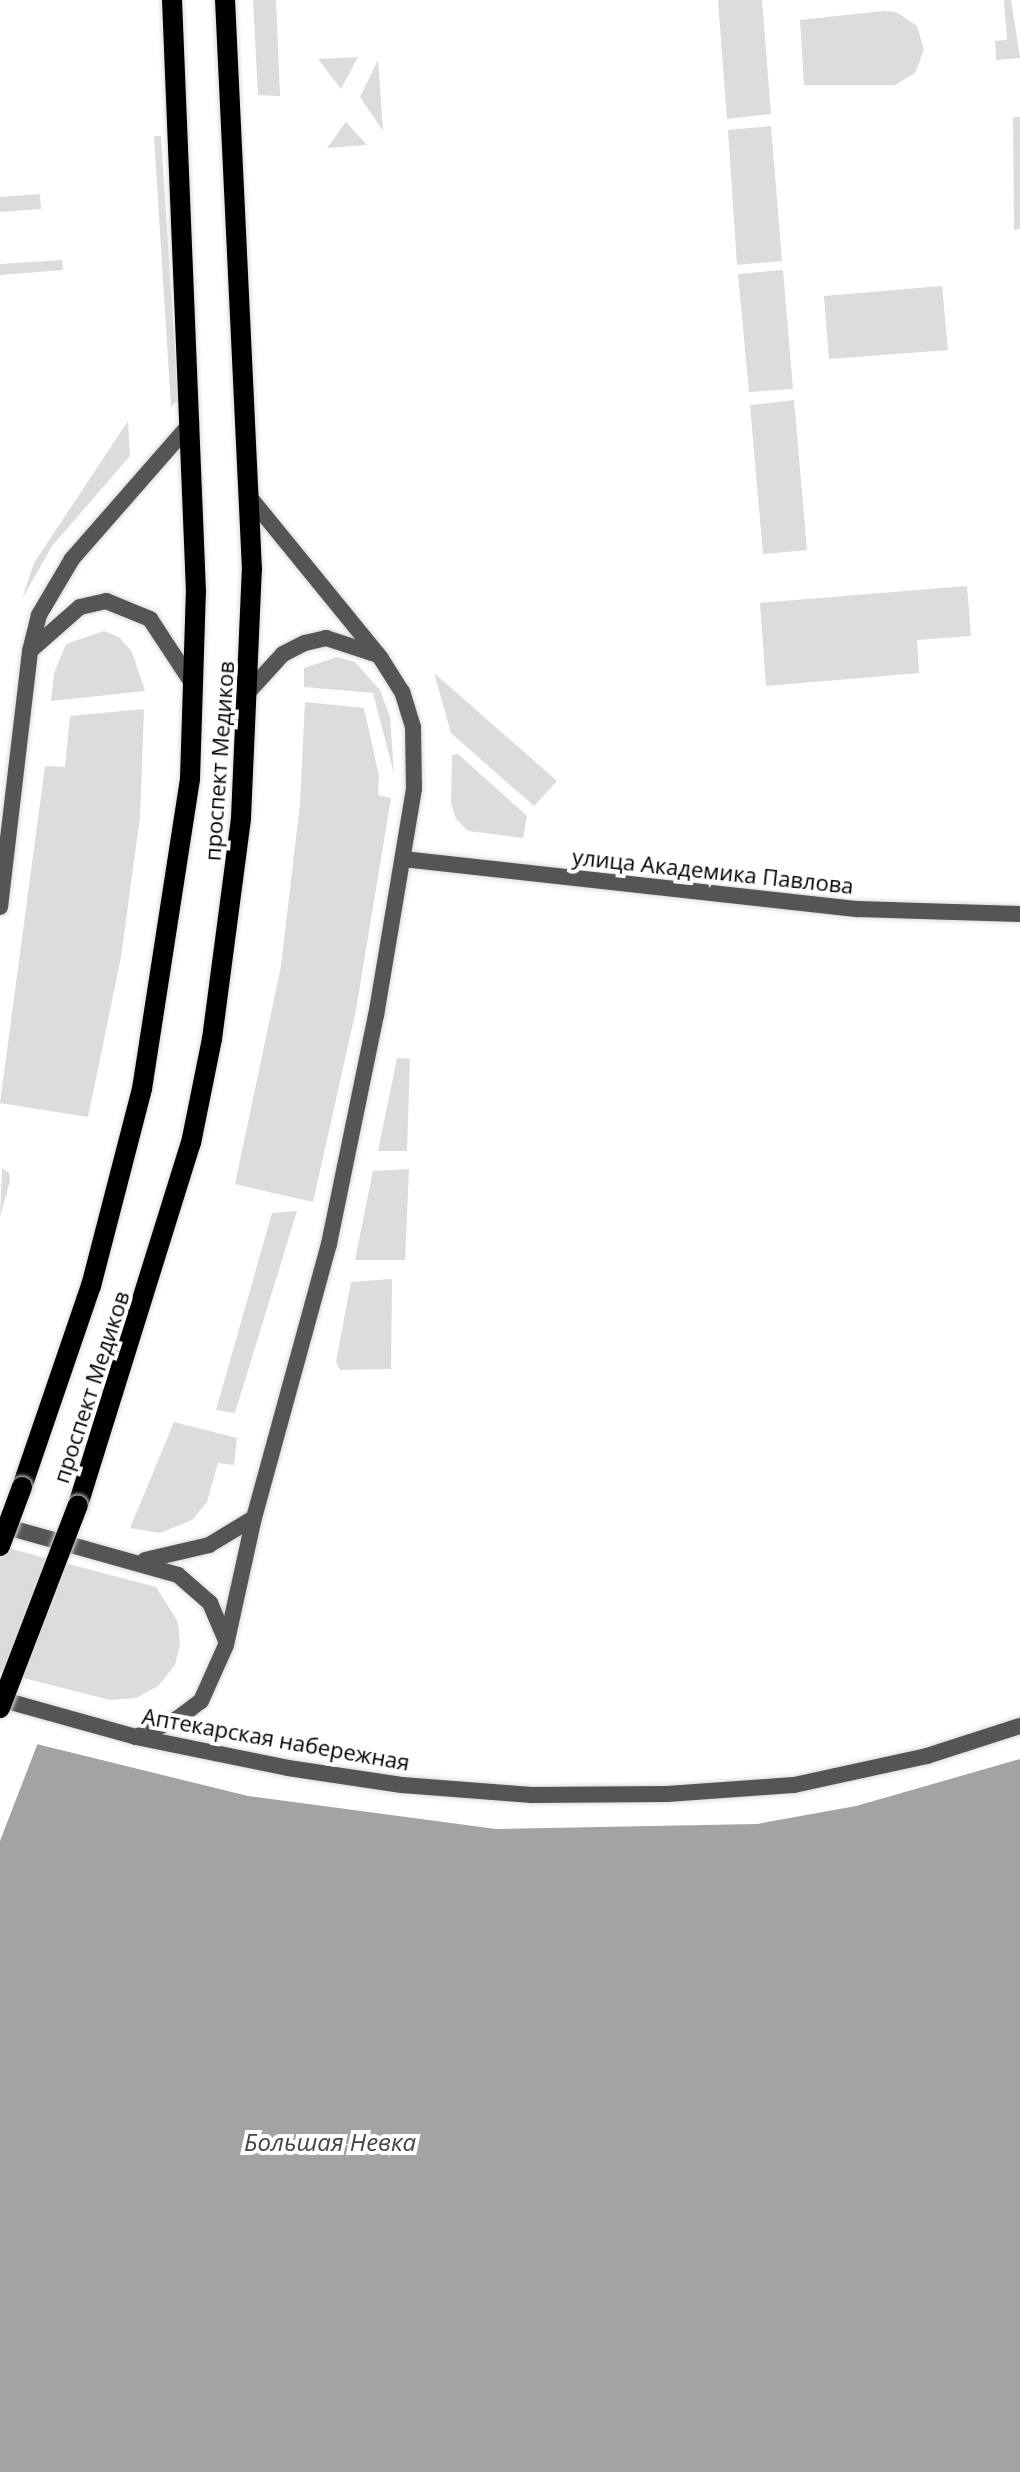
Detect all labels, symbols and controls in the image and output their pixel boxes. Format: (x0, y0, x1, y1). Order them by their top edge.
street label: проспект Медиков (199, 660, 239, 862)
street label: улица Академика Павлова (571, 843, 855, 899)
street label: проспект Медиков (47, 1288, 135, 1486)
street label: Аптекарская набережная (140, 1702, 412, 1776)
water label: Большая Невка (244, 2128, 416, 2156)

